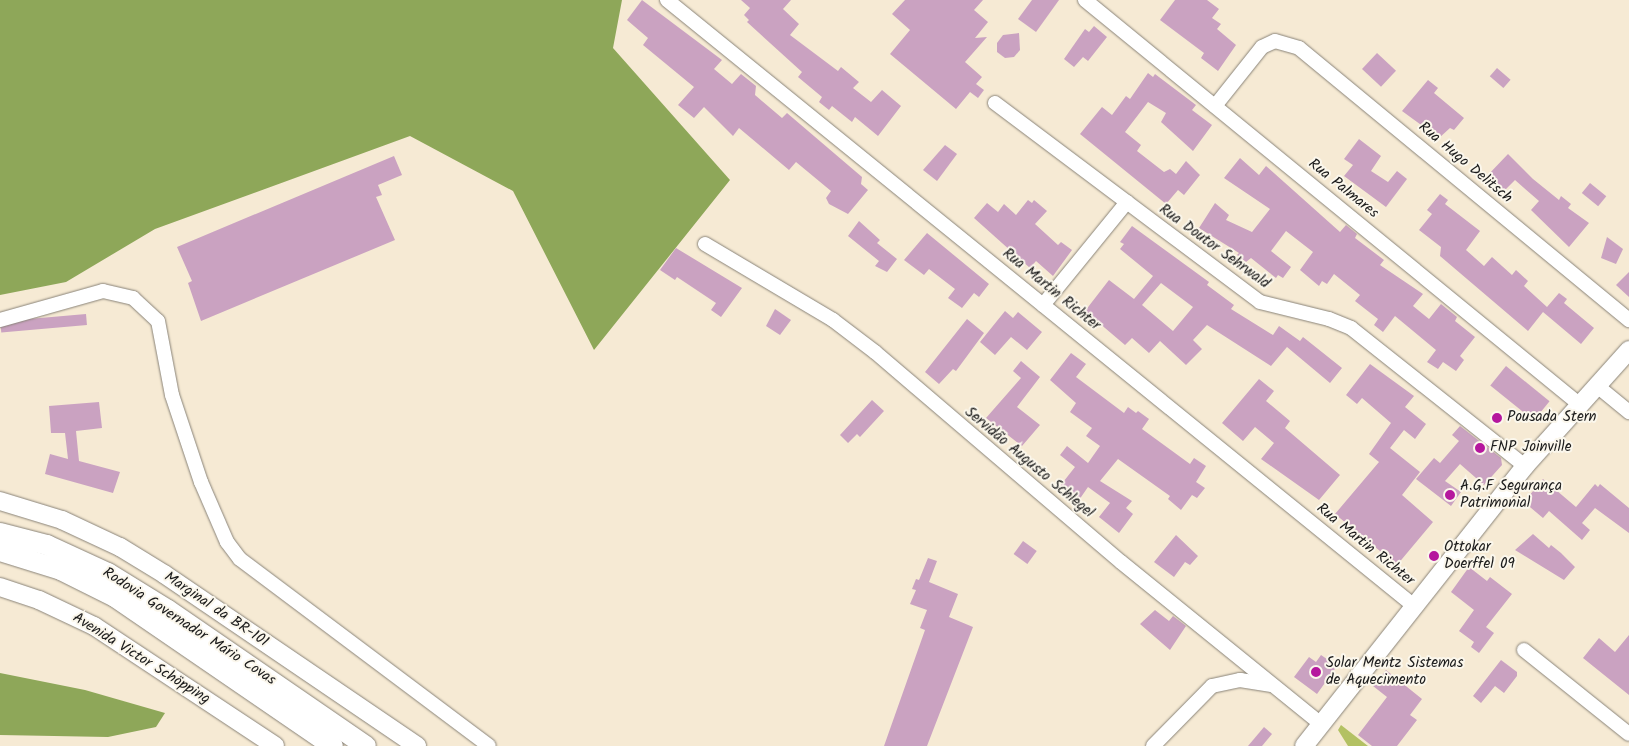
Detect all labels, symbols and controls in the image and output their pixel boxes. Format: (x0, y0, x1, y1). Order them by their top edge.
street label: Rua Hugo Delitsch (1414, 119, 1516, 207)
street label: Rua Palmares (1304, 155, 1382, 223)
street label: Rua Doutor Sehrwald (1155, 201, 1273, 293)
street label: Rua Martin Richter (998, 245, 1104, 335)
street label: Servidão Augusto Schlegel (961, 404, 1097, 522)
place label: Pousada Stern (1507, 409, 1597, 427)
marker: Pousada Stern (1491, 412, 1503, 424)
place label: FNP Joinville (1490, 439, 1572, 457)
marker: FNP Joinville (1474, 442, 1486, 454)
place label: A.G.F Segurança Patrimonial (1460, 477, 1562, 512)
marker: A.G.F Segurança Patrimonial (1444, 489, 1456, 501)
street label: Rua Martin Richter (1312, 500, 1418, 590)
place label: Ottokar Doerffel 09 (1444, 538, 1515, 573)
marker: Ottokar Doerffel 09 (1428, 550, 1440, 562)
street label: Rodovia Governador Mário Covas (99, 564, 279, 690)
street label: Marginal da BR-101 (160, 568, 272, 652)
street label: Avenida Victor Schöpping (69, 609, 213, 709)
place label: Solar Mentz Sistemas de Aquecimento (1326, 654, 1463, 689)
marker: Solar Mentz Sistemas de Aquecimento (1310, 666, 1322, 678)

